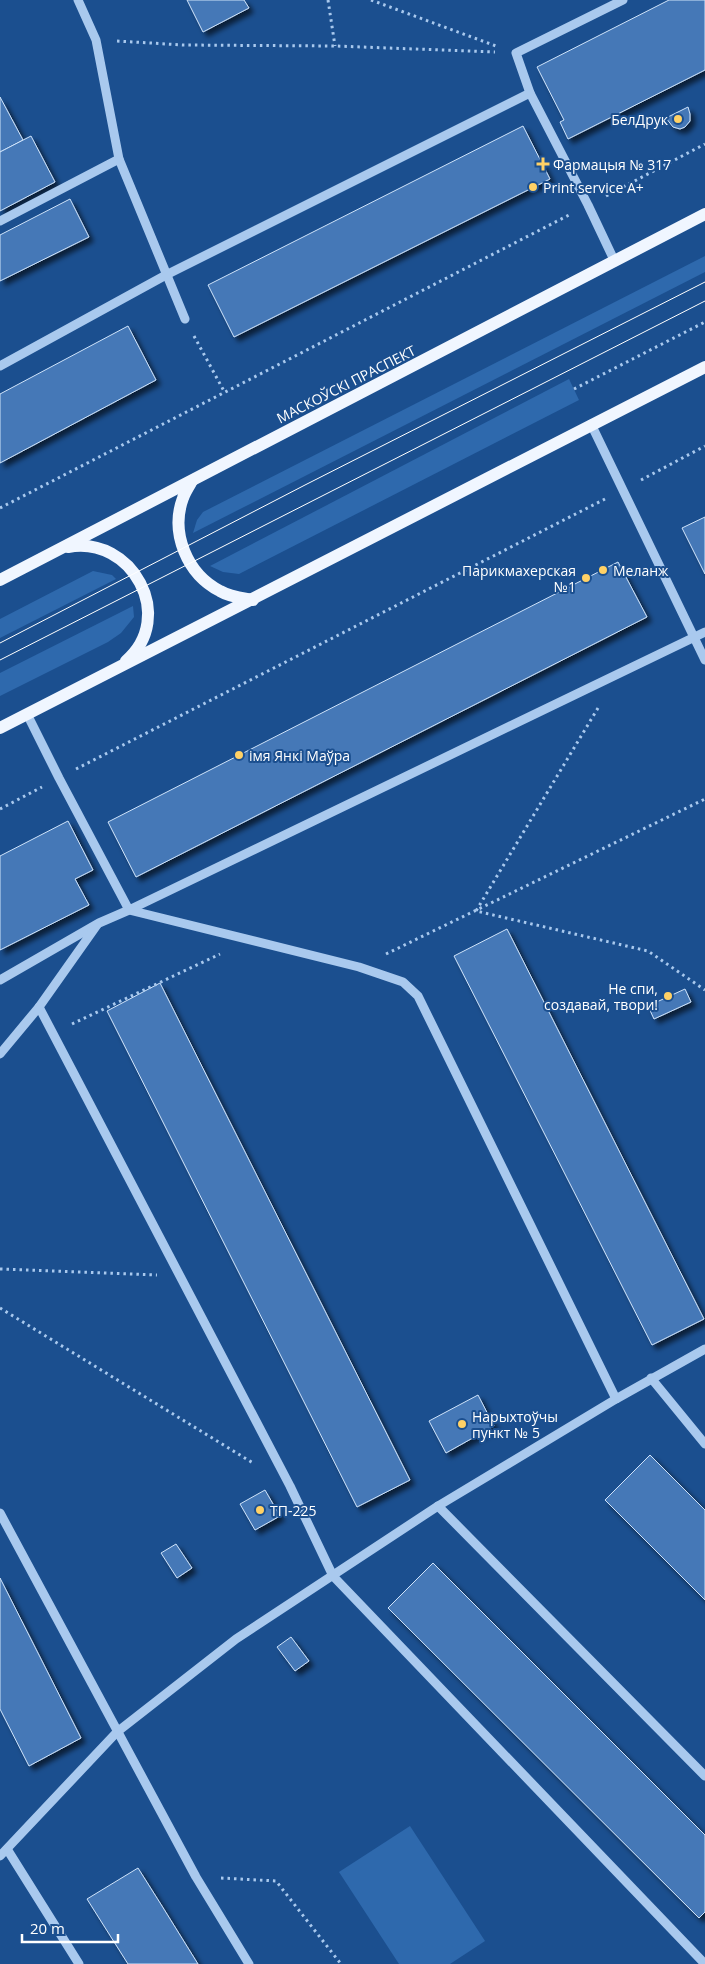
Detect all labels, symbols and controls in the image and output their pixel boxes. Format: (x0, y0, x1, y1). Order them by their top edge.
place label: БелДрук (611, 110, 669, 129)
marker: БелДрук (672, 113, 684, 125)
place label: Фармацыя № 317 (553, 155, 671, 174)
marker: Фармацыя № 317 (537, 158, 549, 170)
place label: Print service A+ (543, 178, 644, 197)
marker: Print service A+ (527, 181, 539, 193)
street label: МАСКОЎСКІ ПРАСПЕКТ (273, 341, 419, 427)
place label: Парикмахерская №1 (462, 561, 576, 596)
place label: Меланж (613, 561, 669, 580)
marker: Меланж (597, 564, 609, 576)
marker: Парикмахерская №1 (580, 572, 592, 584)
place label: імя Янкі Маўра (249, 746, 350, 765)
marker: імя Янкі Маўра (233, 749, 245, 761)
place label: Не спи, создавай, твори! (544, 979, 658, 1014)
marker: Не спи, создавай, твори! (662, 990, 674, 1002)
place label: Нарыхтоўчы пункт № 5 (472, 1407, 558, 1442)
marker: Нарыхтоўчы пункт № 5 (456, 1418, 468, 1430)
place label: ТП-225 (270, 1501, 316, 1520)
marker: ТП-225 (254, 1504, 266, 1516)
scale bar (22, 1912, 119, 1944)
text: 20 m (30, 1918, 65, 1938)

